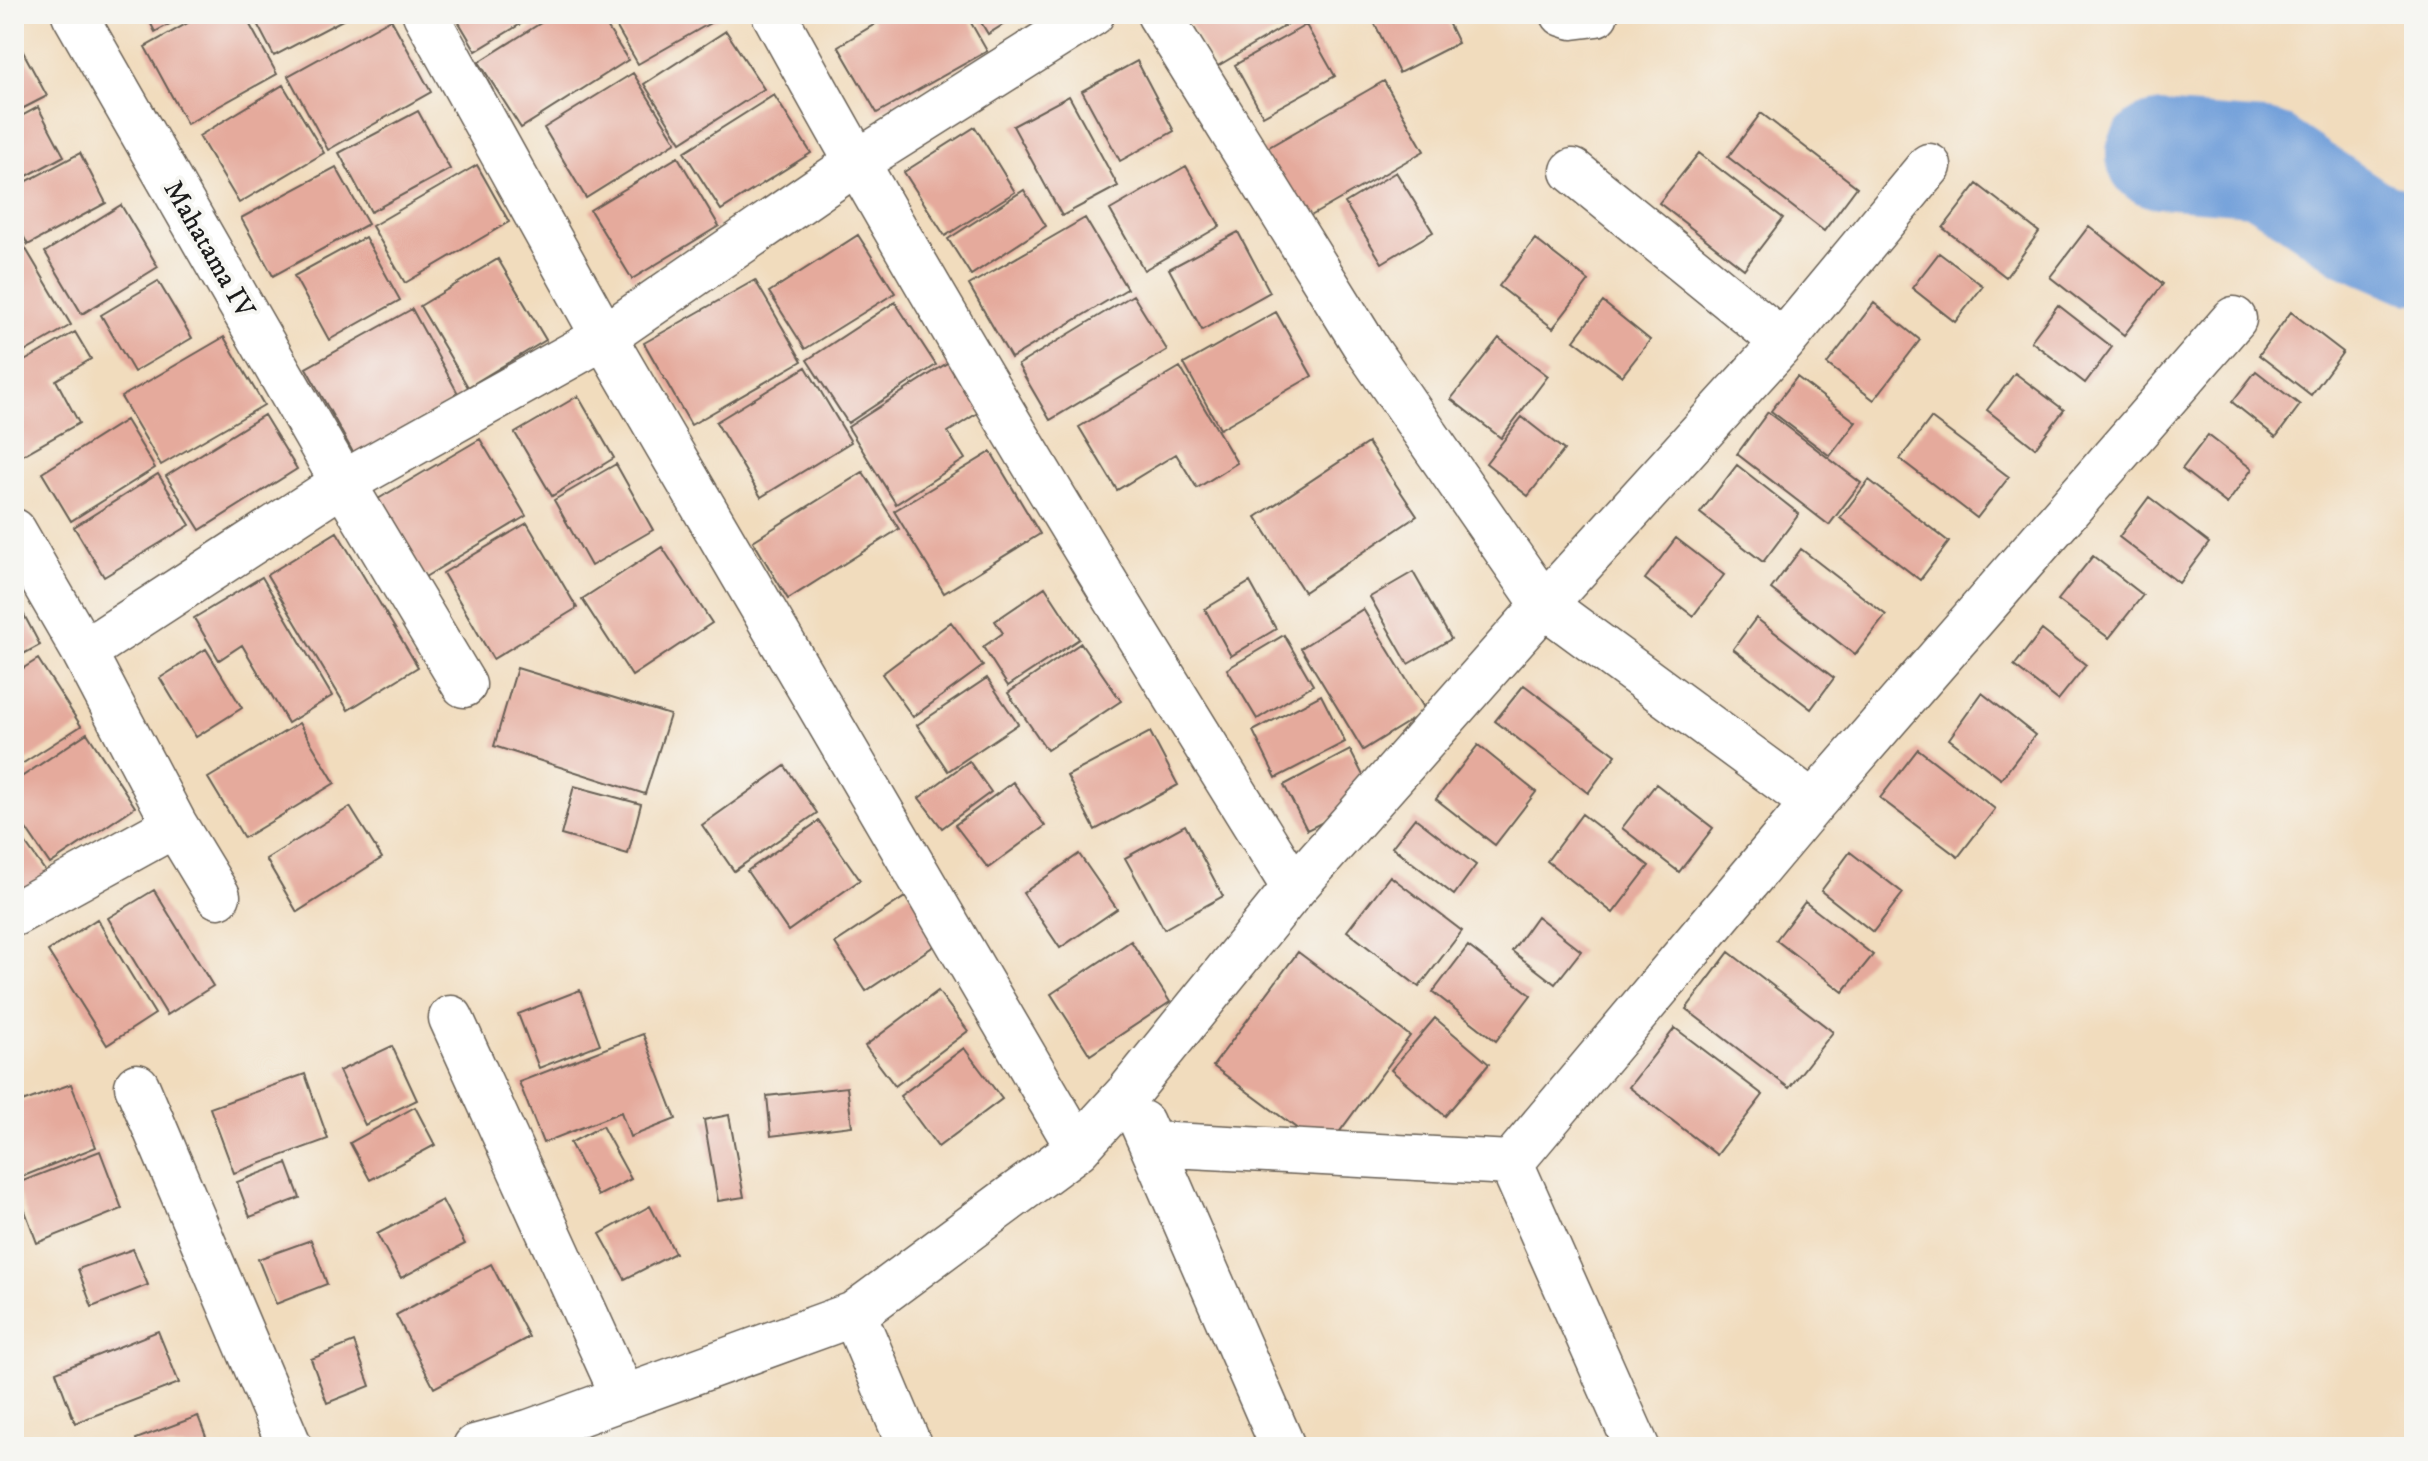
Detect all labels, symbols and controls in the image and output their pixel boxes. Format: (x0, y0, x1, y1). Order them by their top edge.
street label: Mahatama IV (156, 174, 263, 325)

